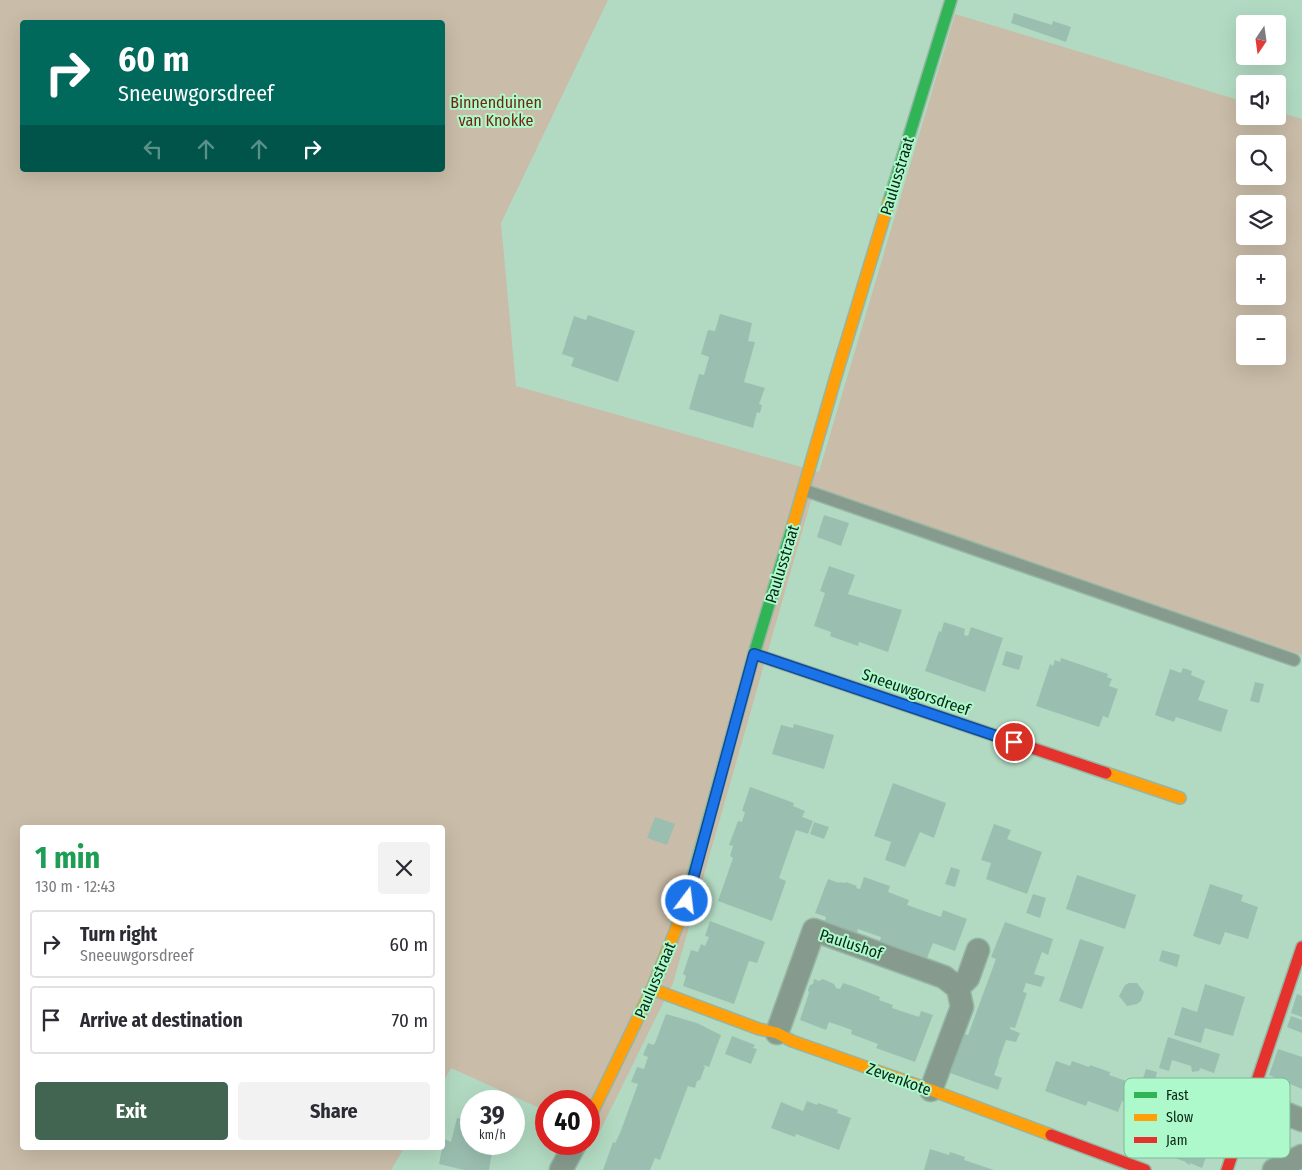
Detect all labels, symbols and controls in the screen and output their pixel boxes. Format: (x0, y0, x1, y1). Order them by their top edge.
north arrow (1236, 15, 1286, 65)
map controls (1236, 15, 1286, 365)
text: 60 m (118, 38, 189, 80)
icon: right (35, 40, 100, 105)
button: sound (1236, 75, 1286, 125)
text: Sneeuwgorsdreef (118, 80, 274, 107)
park label: Binnenduinen van Knokke (450, 93, 542, 130)
street label: Paulusstraat (876, 134, 918, 218)
icon: left (139, 135, 167, 163)
icon: ahead (192, 135, 220, 163)
icon: ahead (245, 135, 273, 163)
icon: right (298, 135, 326, 163)
button: search (1236, 135, 1286, 185)
button: layers (1236, 195, 1286, 245)
button: + (1236, 255, 1286, 305)
button: − (1236, 315, 1286, 365)
street label: Paulusstraat (761, 522, 803, 606)
street label: Sneeuwgorsdreef (859, 665, 974, 720)
pin (993, 721, 1035, 763)
icon: arrive (1000, 728, 1028, 756)
text: 1 min (35, 840, 100, 876)
button: close (378, 842, 430, 894)
position arrow (660, 874, 712, 926)
text: 130 m · 12:43 (35, 877, 115, 896)
text: Turn right (80, 923, 157, 946)
street label: Paulushof (817, 925, 886, 963)
icon: right (37, 930, 65, 958)
text: 60 m (390, 933, 428, 956)
street label: Paulusstraat (630, 938, 680, 1021)
text: Sneeuwgorsdreef (80, 946, 193, 965)
icon: arrive (37, 1006, 65, 1034)
text: Arrive at destination (80, 1009, 243, 1032)
text: 70 m (392, 1009, 428, 1032)
street label: Zevenkote (864, 1059, 934, 1099)
legend (1124, 1078, 1290, 1158)
button: Exit (35, 1082, 228, 1140)
button: Share (238, 1082, 430, 1140)
text: Fast (1166, 1087, 1189, 1104)
speed limit sign: 40 (535, 1090, 600, 1155)
text: 39 (480, 1101, 505, 1131)
text: Slow (1166, 1109, 1193, 1126)
text: km/h (479, 1128, 506, 1142)
text: Jam (1166, 1132, 1187, 1149)

